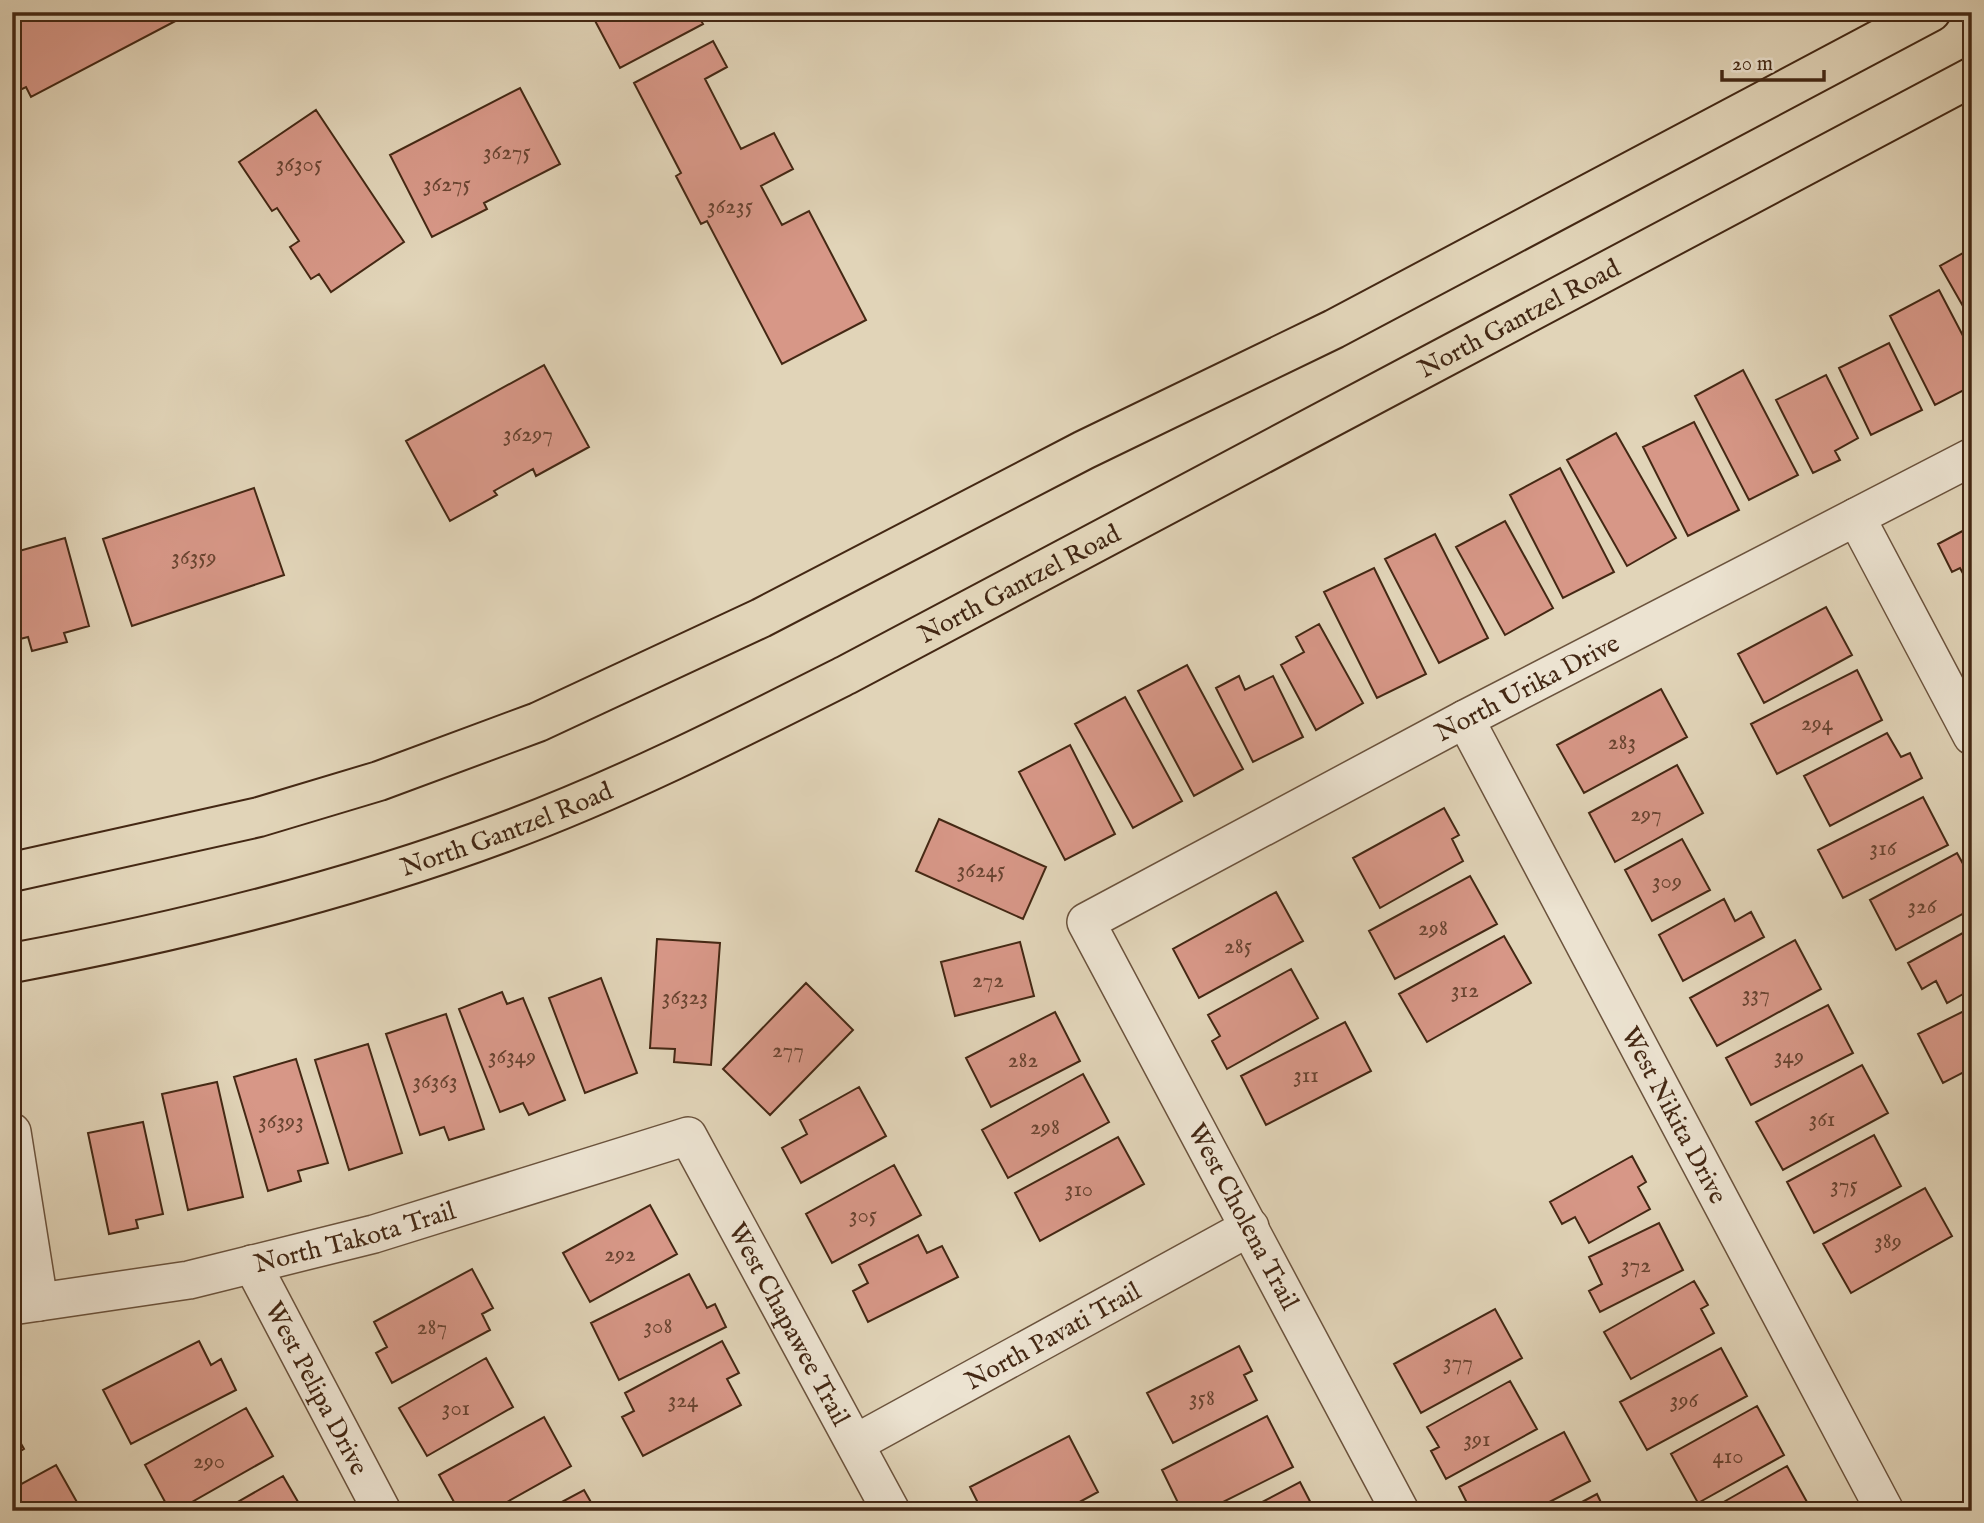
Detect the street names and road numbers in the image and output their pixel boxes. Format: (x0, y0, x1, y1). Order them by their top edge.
street label: North Gantzel Road (1413, 252, 1626, 386)
street label: North Gantzel Road (913, 517, 1126, 652)
street label: North Urika Drive (1430, 627, 1625, 750)
street label: North Gantzel Road (397, 775, 618, 885)
street label: West Nikita Drive (1613, 1021, 1734, 1210)
street label: West Cholena Trail (1180, 1118, 1306, 1317)
street label: North Takota Trail (251, 1194, 461, 1281)
street label: West Chapawee Trail (720, 1217, 857, 1433)
street label: North Pavati Trail (959, 1275, 1148, 1398)
street label: West Pelipa Drive (257, 1296, 375, 1481)

